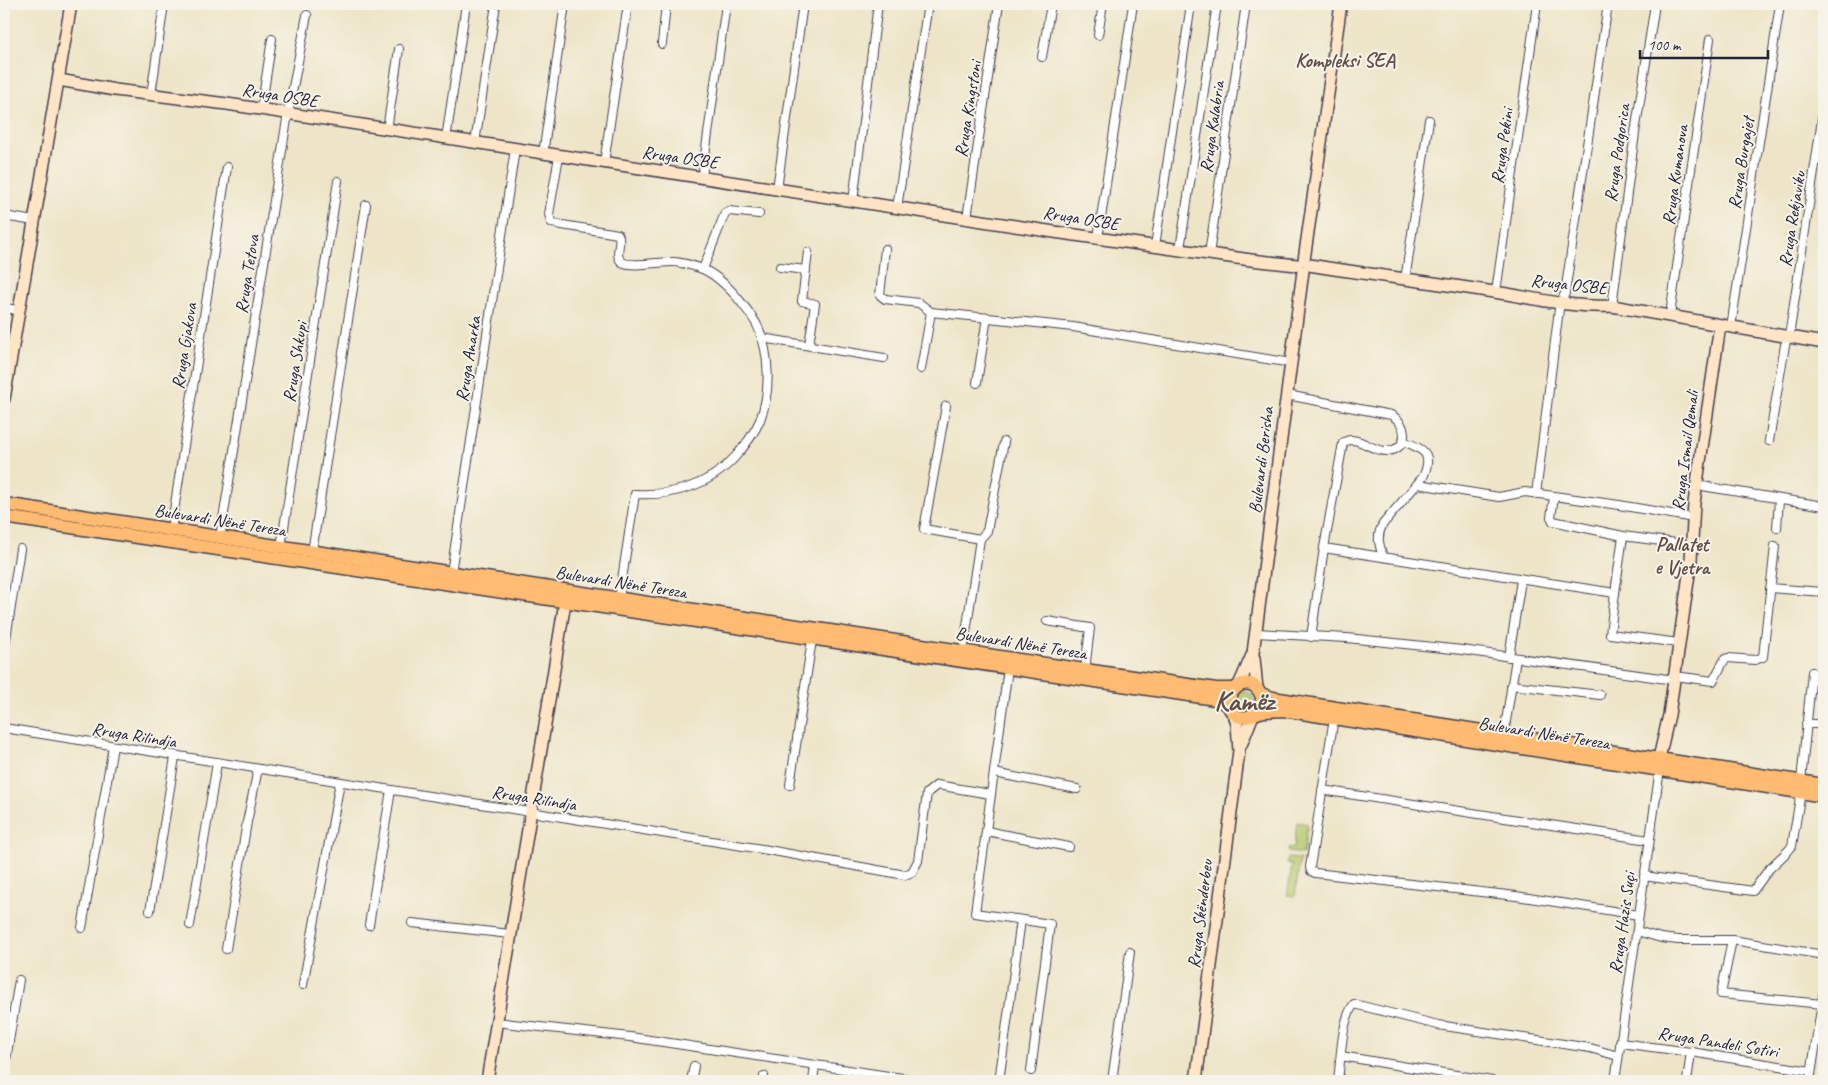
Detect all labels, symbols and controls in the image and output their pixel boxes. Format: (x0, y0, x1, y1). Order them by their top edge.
scale bar (1640, 28, 1768, 60)
text: 100 m (1648, 36, 1682, 55)
district label: Kompleksi SEA (1295, 48, 1395, 73)
street label: Rruga Kingstoni (950, 57, 987, 159)
street label: Rruga OSBE (240, 78, 322, 112)
street label: Rruga Kalabria (1195, 78, 1230, 174)
street label: Rruga Podgorica (1599, 101, 1635, 203)
street label: Rruga Pekini (1486, 104, 1519, 185)
street label: Rruga Burgajet (1723, 113, 1760, 210)
street label: Rruga Kumanova (1657, 122, 1693, 227)
street label: Rruga OSBE (640, 141, 722, 174)
street label: Rruga Rekjaviku (1774, 169, 1811, 268)
street label: Rruga OSBE (1041, 201, 1123, 235)
street label: Rruga Tetova (230, 231, 264, 315)
street label: Rruga OSBE (1530, 269, 1610, 299)
street label: Rruga Gjakova (166, 300, 202, 391)
street label: Rruga Anarka (450, 314, 486, 403)
street label: Rruga Shkupi (278, 318, 313, 404)
street label: Rruga Ismail Qemali (1667, 387, 1704, 512)
street label: Bulevardi Berisha (1244, 404, 1279, 515)
street label: Bulevardi Nënë Tereza (153, 499, 289, 541)
district label: Pallatet e Vjetra (1655, 532, 1711, 580)
street label: Bulevardi Nënë Tereza (554, 561, 690, 603)
street label: Bulevardi Nënë Tereza (954, 622, 1090, 664)
district label: Kamëz (1214, 683, 1277, 718)
street label: Bulevardi Nënë Tereza (1477, 712, 1613, 754)
street label: Rruga Rilindja (90, 717, 180, 753)
street label: Rruga Rilindja (490, 780, 580, 816)
street label: Rruga Skënderbeu (1182, 857, 1218, 970)
street label: Rruga Hazis Suçi (1604, 868, 1640, 975)
street label: Rruga Pandeli Sotiri (1656, 1022, 1782, 1063)

